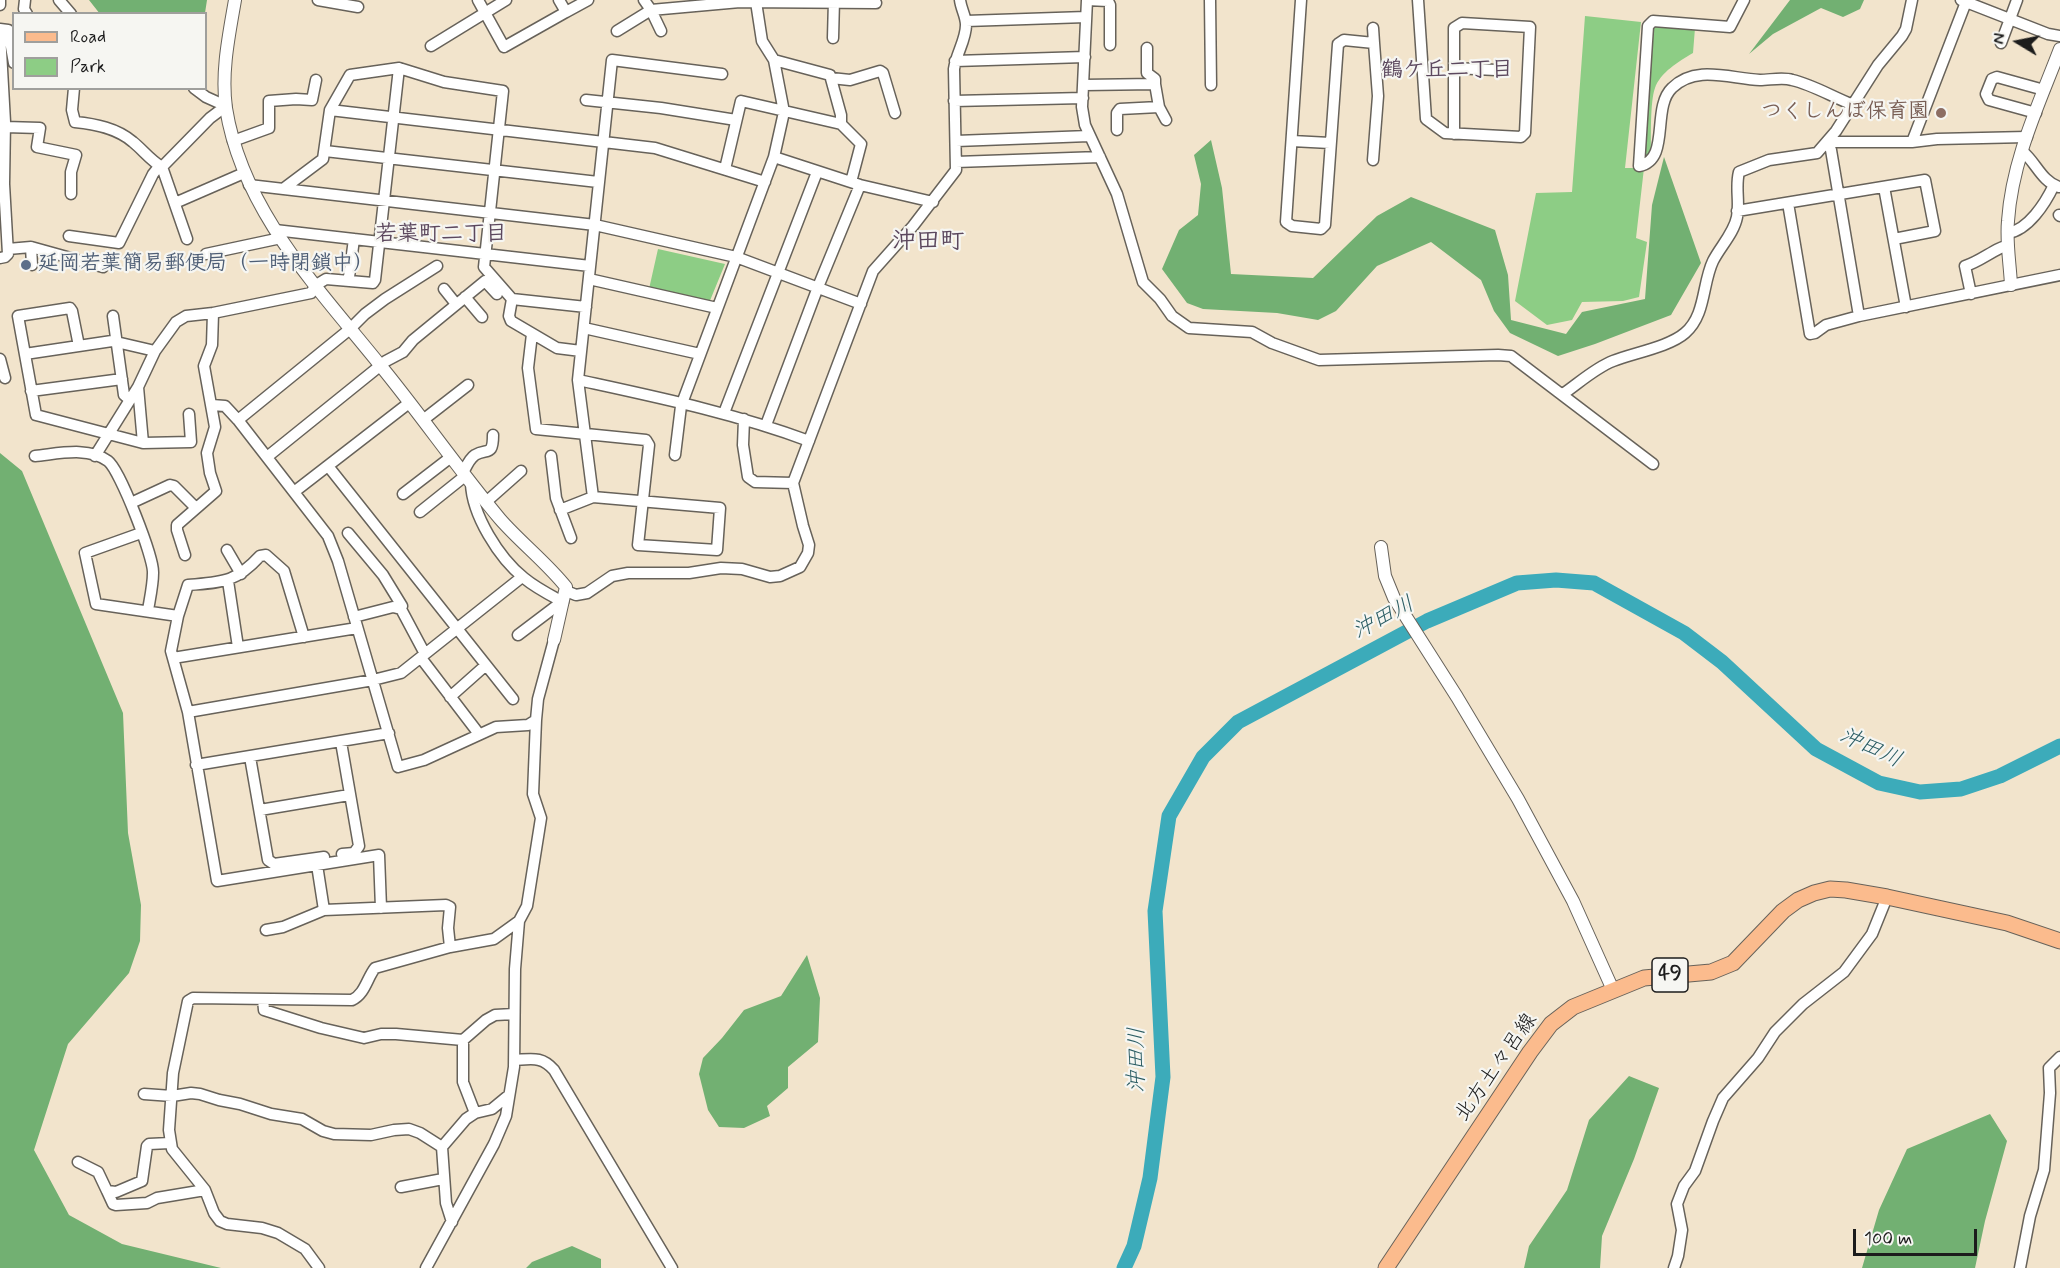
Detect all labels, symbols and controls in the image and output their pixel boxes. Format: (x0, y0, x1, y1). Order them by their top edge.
legend (12, 12, 207, 90)
north arrow (1988, 12, 2048, 72)
text: Road (70, 25, 106, 49)
text: N (1989, 32, 2011, 46)
text: Park (70, 55, 106, 79)
district label: 鶴ケ丘二丁目 (1381, 58, 1513, 84)
place label: つくしんぼ保育園 (1761, 100, 1929, 126)
marker: つくしんぼ保育園 (1934, 106, 1948, 120)
district label: 若葉町二丁目 (375, 222, 507, 248)
district label: 沖田町 (892, 229, 964, 257)
place label: 延岡若葉簡易郵便局（一時閉鎖中） (38, 252, 374, 278)
marker: 延岡若葉簡易郵便局（一時閉鎖中） (19, 258, 33, 272)
water label: 沖田川 (1349, 592, 1419, 646)
water label: 沖田川 (1835, 723, 1905, 775)
road number: 49 (1652, 958, 1688, 992)
street label: 北方土々呂線 (1451, 1009, 1543, 1127)
water label: 沖田川 (1125, 1027, 1151, 1093)
scale bar (1856, 1217, 1980, 1255)
text: 100 m (1864, 1227, 1912, 1251)

